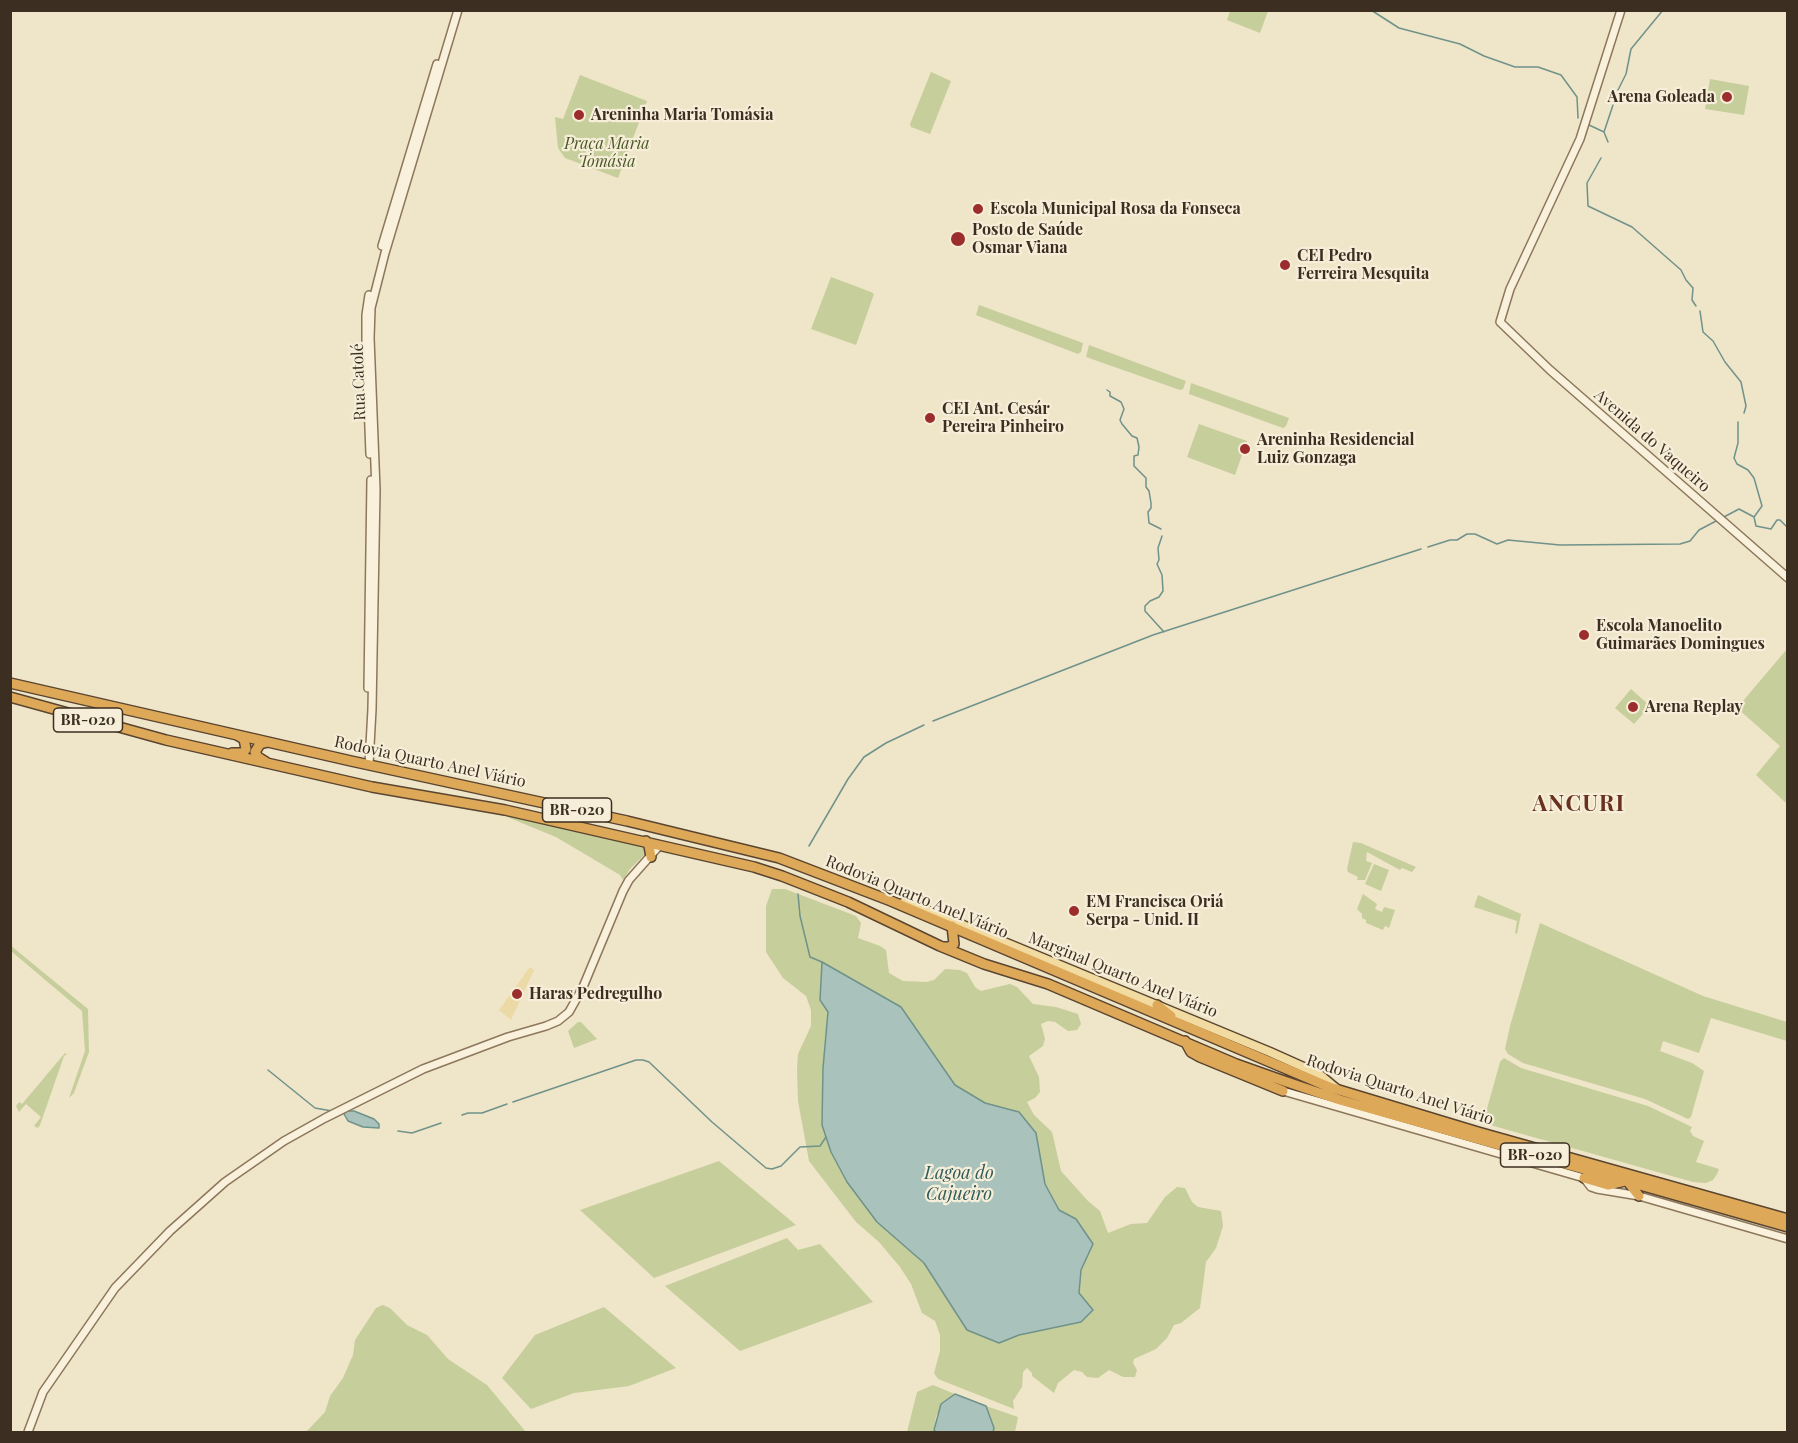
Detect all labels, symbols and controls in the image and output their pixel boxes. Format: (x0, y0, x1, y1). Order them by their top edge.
place label: Arena Goleada (1608, 87, 1715, 107)
marker: Arena Goleada (1720, 90, 1734, 104)
place label: Areninha Maria Tomásia (591, 105, 773, 125)
marker: Areninha Maria Tomásia (572, 108, 586, 122)
park label: Praça Maria Tomásia (564, 134, 650, 172)
place label: Escola Municipal Rosa da Fonseca (990, 199, 1241, 219)
marker: Escola Municipal Rosa da Fonseca (971, 202, 985, 216)
place label: Posto de Saúde Osmar Viana (972, 220, 1083, 258)
marker: Posto de Saúde Osmar Viana (949, 230, 967, 248)
place label: CEI Pedro Ferreira Mesquita (1297, 246, 1429, 284)
marker: CEI Pedro Ferreira Mesquita (1278, 258, 1292, 272)
street label: Rua Catolé (348, 343, 370, 421)
street label: Avenida do Vaqueiro (1590, 385, 1714, 497)
place label: CEI Ant. Cesár Pereira Pinheiro (942, 399, 1064, 437)
marker: CEI Ant. Cesár Pereira Pinheiro (923, 411, 937, 425)
place label: Areninha Residencial Luiz Gonzaga (1257, 430, 1414, 468)
marker: Areninha Residencial Luiz Gonzaga (1238, 442, 1252, 456)
place label: Escola Manoelito Guimarães Domingues (1596, 616, 1765, 654)
marker: Escola Manoelito Guimarães Domingues (1577, 628, 1591, 642)
place label: Arena Replay (1645, 697, 1743, 717)
marker: Arena Replay (1626, 700, 1640, 714)
road number: BR-020 (54, 708, 122, 732)
street label: Rodovia Quarto Anel Viário (332, 732, 528, 792)
district label: ANCURI (1532, 791, 1626, 817)
road number: BR-020 (542, 798, 612, 822)
street label: Rodovia Quarto Anel Viário (823, 852, 1011, 942)
place label: EM Francisca Oriá Serpa - Unid. II (1086, 892, 1224, 930)
marker: EM Francisca Oriá Serpa - Unid. II (1067, 904, 1081, 918)
street label: Marginal Quarto Anel Viário (1026, 928, 1220, 1022)
place label: Haras Pedregulho (529, 984, 662, 1004)
marker: Haras Pedregulho (510, 987, 524, 1001)
street label: Rodovia Quarto Anel Viário (1304, 1051, 1496, 1129)
road number: BR-020 (1500, 1143, 1570, 1167)
water label: Lagoa do Cajueiro (924, 1162, 994, 1204)

